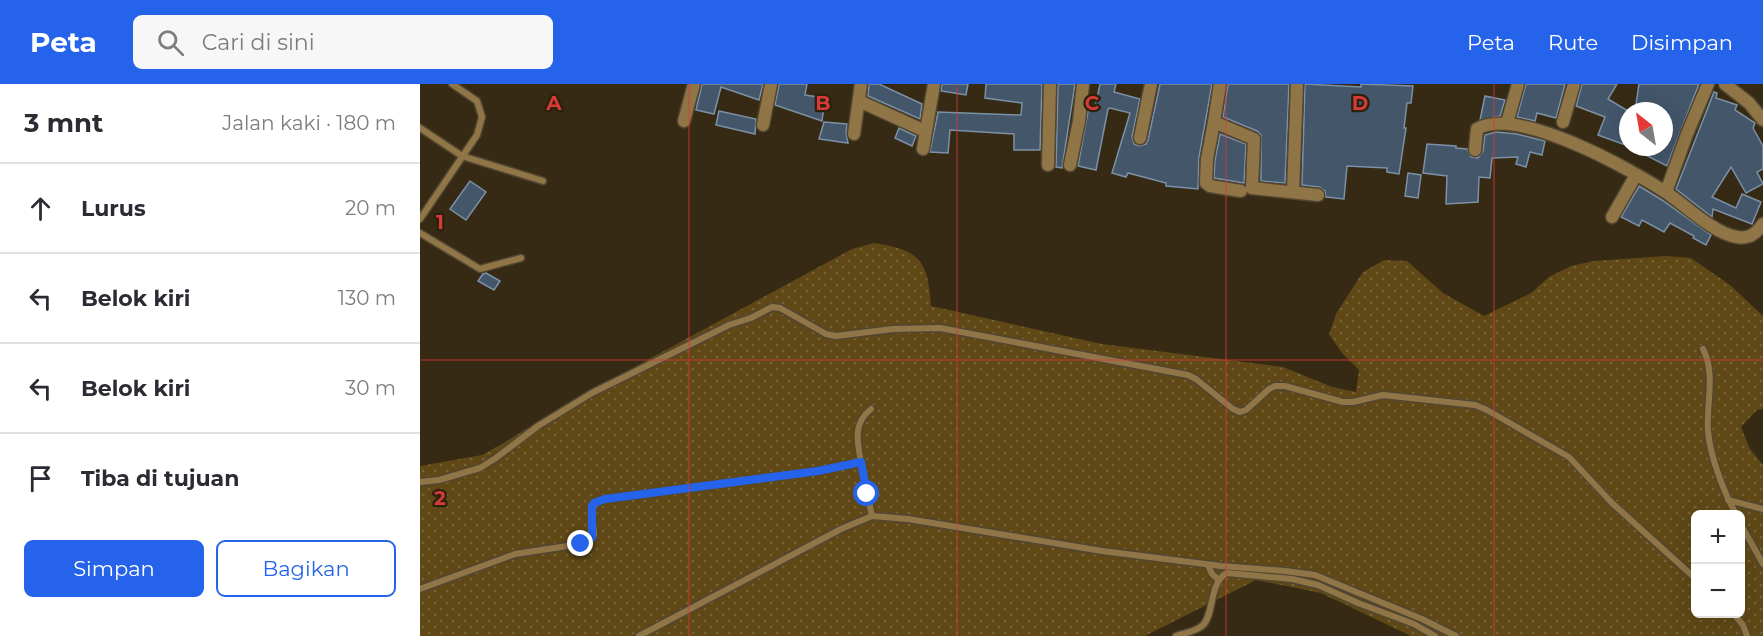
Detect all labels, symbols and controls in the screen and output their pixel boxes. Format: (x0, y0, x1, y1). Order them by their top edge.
search box (133, 15, 553, 69)
text: Peta (30, 25, 97, 59)
icon: search (154, 26, 187, 59)
text: Cari di sini (202, 29, 315, 56)
text: Peta (1467, 30, 1515, 55)
text: Rute (1548, 30, 1598, 55)
text: Disimpan (1631, 30, 1733, 55)
text: A (545, 91, 562, 115)
text: B (815, 91, 831, 115)
text: C (1085, 91, 1100, 115)
text: D (1352, 91, 1368, 115)
north arrow (1619, 102, 1673, 156)
text: 3 mnt (24, 107, 103, 139)
text: Jalan kaki · 180 m (222, 111, 396, 135)
icon: ahead (24, 192, 57, 225)
text: Lurus (81, 195, 146, 222)
text: 20 m (345, 196, 396, 220)
text: 1 (436, 210, 444, 234)
icon: left (24, 282, 57, 315)
text: Belok kiri (81, 285, 190, 312)
text: 130 m (338, 286, 396, 310)
icon: left (24, 372, 57, 405)
text: Belok kiri (81, 375, 190, 402)
text: 30 m (345, 376, 396, 400)
icon: arrive (24, 462, 57, 495)
text: Tiba di tujuan (81, 465, 239, 492)
route start (853, 480, 879, 506)
text: 2 (434, 486, 446, 510)
map controls (1691, 510, 1745, 618)
button: + (1691, 510, 1745, 564)
route end (567, 530, 593, 556)
button: Simpan (24, 540, 204, 597)
button: Bagikan (216, 540, 396, 597)
button: − (1691, 564, 1745, 618)

